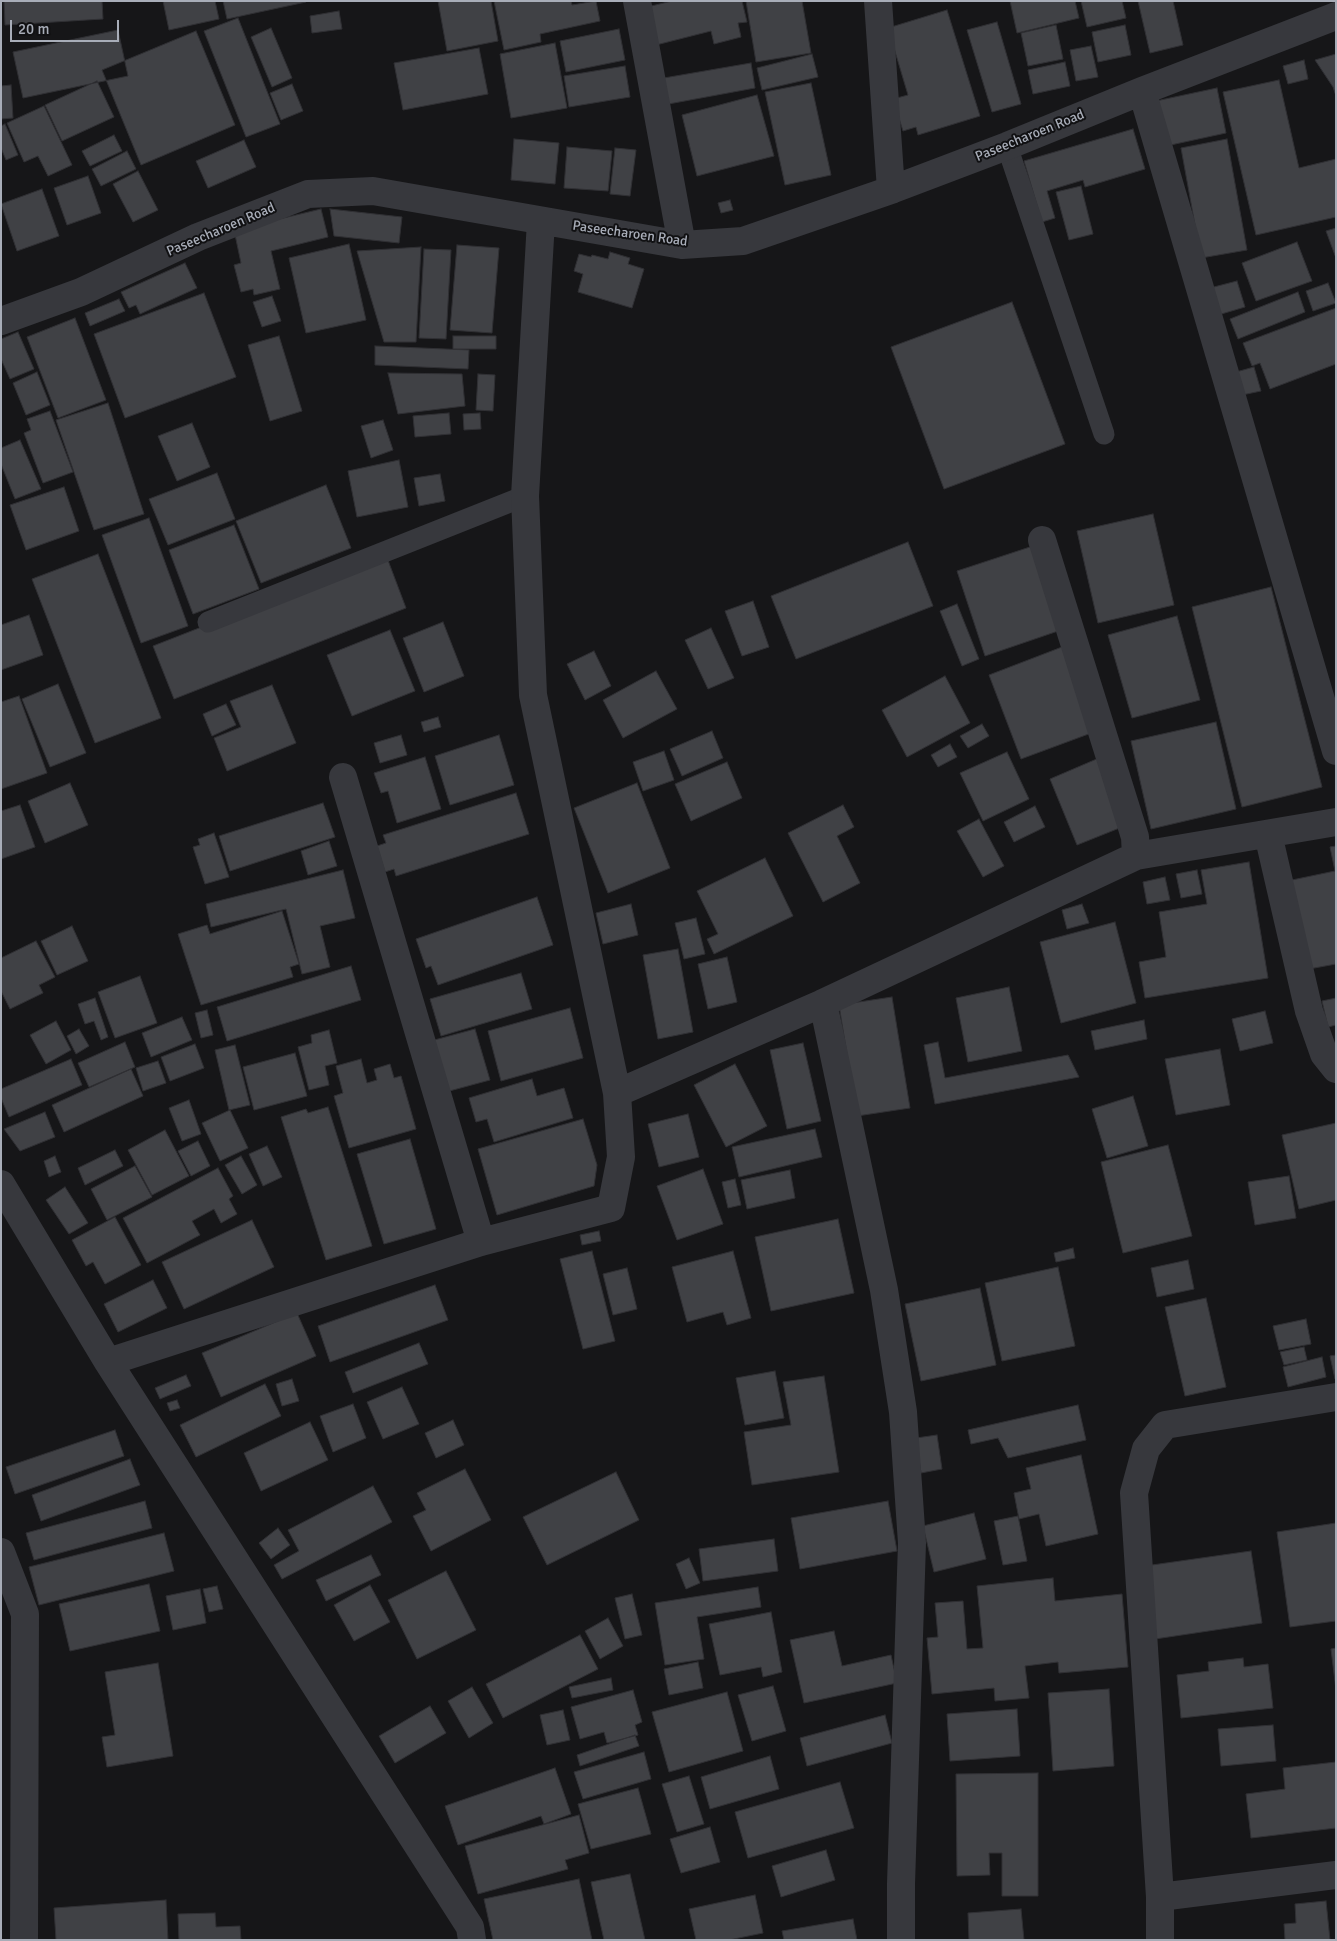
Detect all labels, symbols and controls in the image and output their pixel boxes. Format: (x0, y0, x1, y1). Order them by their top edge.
scale bar (12, 10, 121, 42)
text: 20 m (18, 20, 49, 38)
street label: Paseecharoen Road (973, 106, 1087, 166)
street label: Paseecharoen Road (164, 200, 278, 260)
street label: Paseecharoen Road (571, 218, 689, 250)

